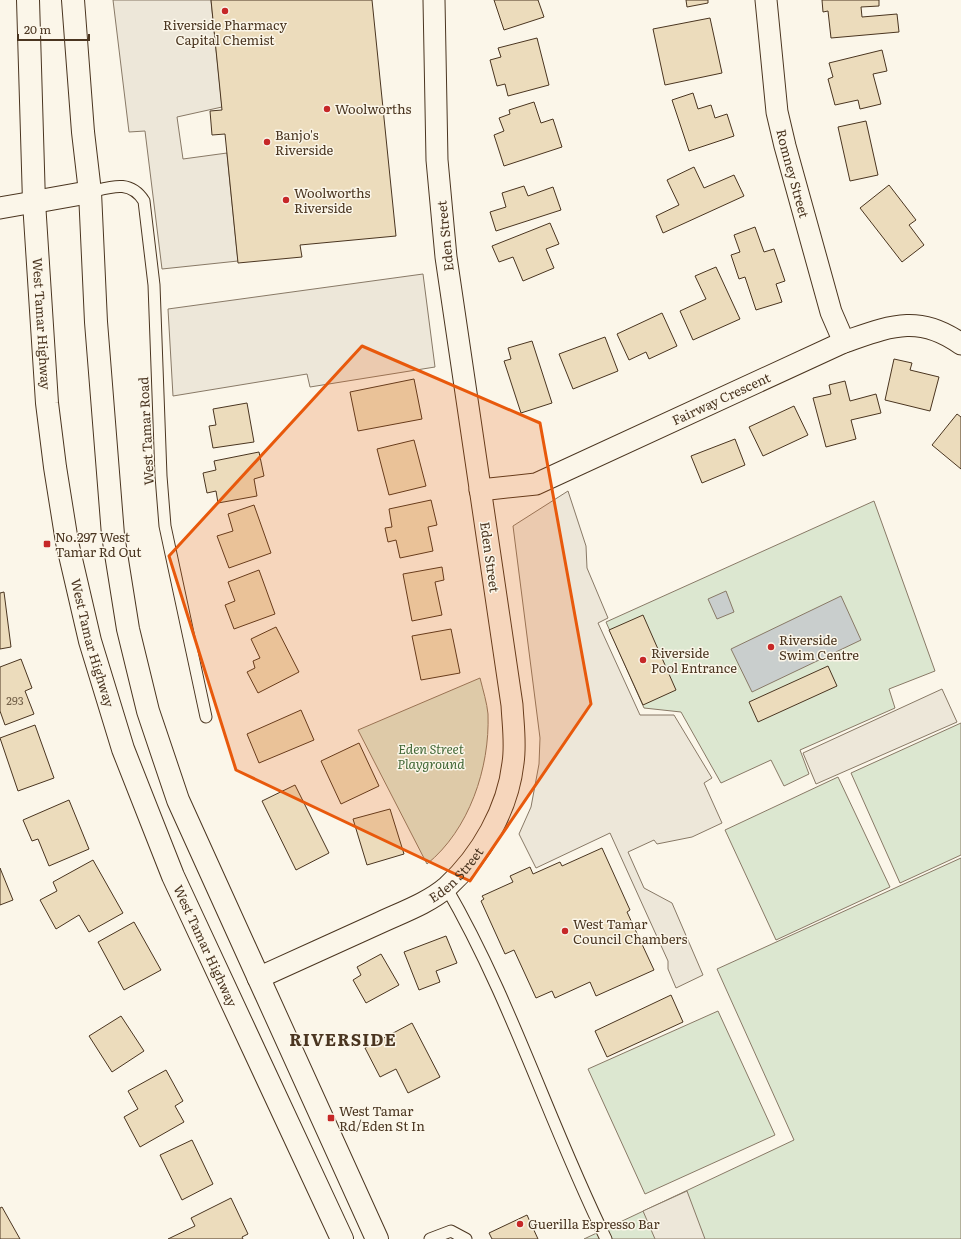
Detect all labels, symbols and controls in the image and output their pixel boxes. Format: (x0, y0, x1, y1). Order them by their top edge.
marker: Riverside Pharmacy Capital Chemist (220, 6, 230, 16)
place label: Riverside Pharmacy Capital Chemist (163, 15, 287, 49)
scale bar (18, 16, 89, 42)
text: 20 m (24, 20, 51, 38)
place label: Woolworths (335, 99, 412, 118)
marker: Woolworths (322, 104, 332, 114)
place label: Banjo's Riverside (275, 125, 334, 159)
street label: Romney Street (772, 127, 815, 221)
marker: Banjo's Riverside (262, 137, 272, 147)
place label: Woolworths Riverside (294, 183, 371, 217)
marker: Woolworths Riverside (281, 195, 291, 205)
street label: Eden Street (431, 199, 458, 272)
street label: West Tamar Highway (29, 257, 56, 391)
street label: Fairway Crescent (668, 367, 774, 429)
street label: West Tamar Road (133, 376, 158, 486)
street label: Eden Street (476, 520, 505, 594)
place label: No.297 West Tamar Rd Out (55, 527, 142, 561)
marker: No.297 West Tamar Rd Out (42, 539, 52, 549)
street label: West Tamar Highway (67, 577, 120, 710)
place label: Riverside Swim Centre (779, 630, 859, 664)
marker: Riverside Swim Centre (766, 642, 776, 652)
place label: Riverside Pool Entrance (651, 643, 737, 677)
marker: Riverside Pool Entrance (638, 655, 648, 665)
house number: 293 (6, 692, 24, 708)
park label: Eden Street Playground (397, 739, 465, 773)
street label: Eden Street (425, 842, 488, 907)
street label: West Tamar Highway (169, 882, 243, 1010)
place label: West Tamar Council Chambers (573, 914, 687, 948)
marker: West Tamar Council Chambers (560, 926, 570, 936)
district label: RIVERSIDE (289, 1026, 397, 1051)
place label: West Tamar Rd/Eden St In (339, 1101, 425, 1135)
marker: West Tamar Rd/Eden St In (326, 1113, 336, 1123)
place label: Guerilla Espresso Bar (528, 1214, 660, 1233)
marker: Guerilla Espresso Bar (515, 1219, 525, 1229)

